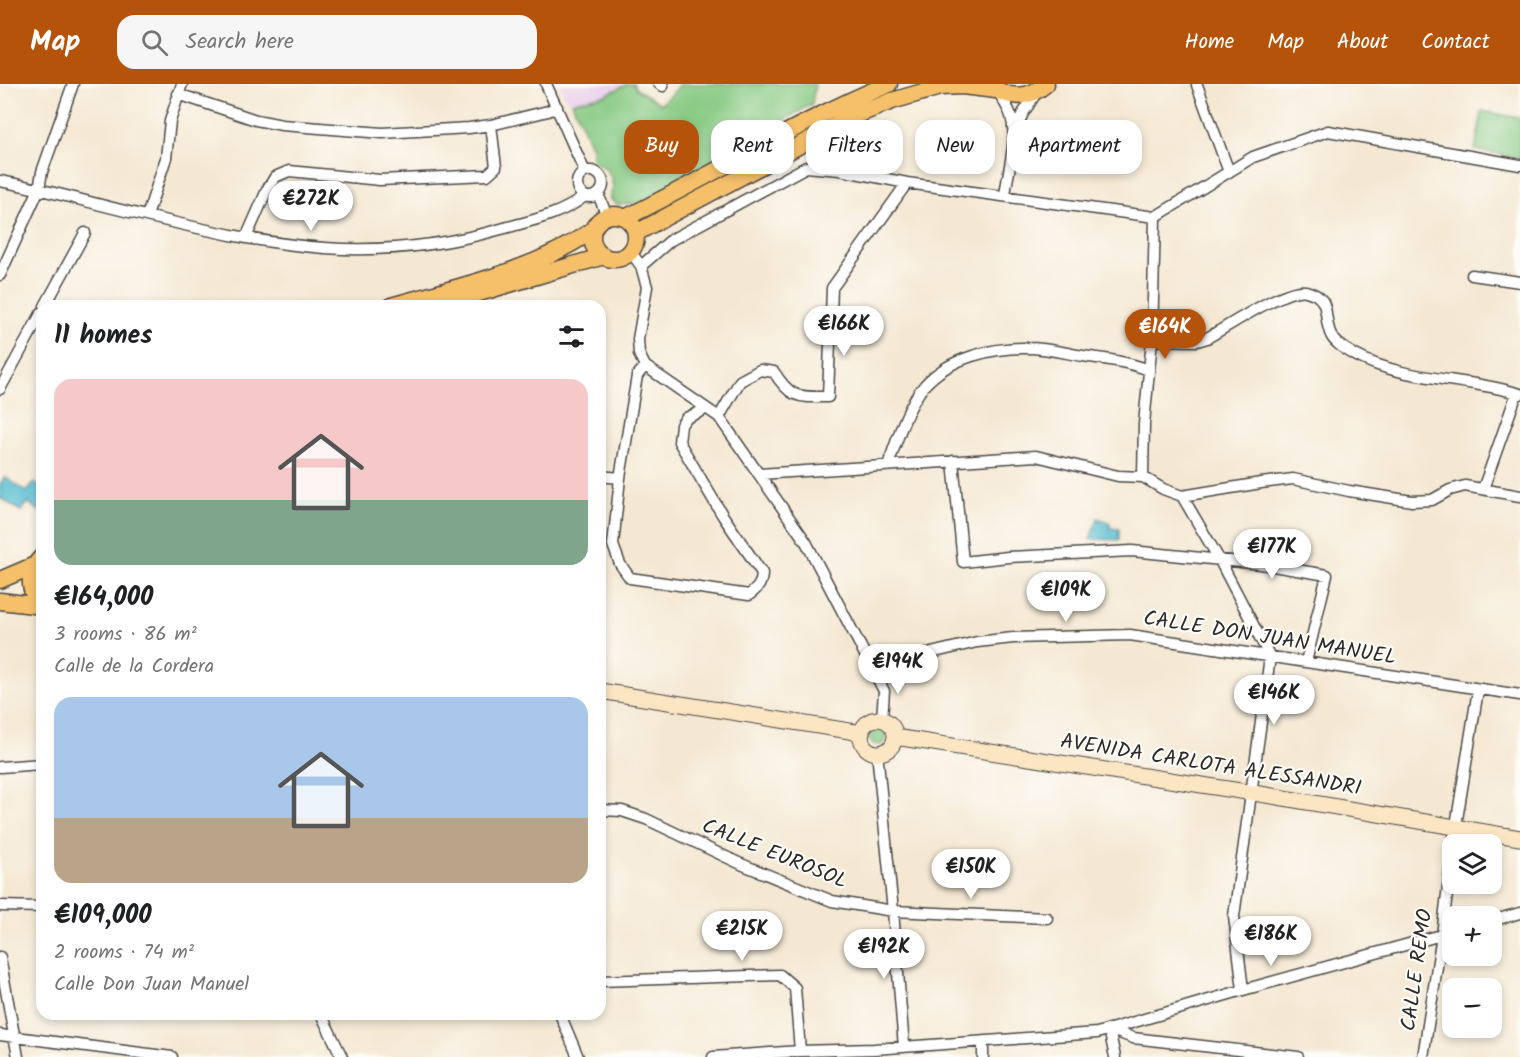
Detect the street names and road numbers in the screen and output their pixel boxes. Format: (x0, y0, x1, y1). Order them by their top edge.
street label: CALLE DON JUAN MANUEL (1141, 602, 1399, 675)
street label: AVENIDA CARLOTA ALESSANDRI (1058, 725, 1364, 806)
street label: CALLE EUROSOL (697, 810, 852, 899)
street label: CALLE REMO (1393, 907, 1442, 1033)

